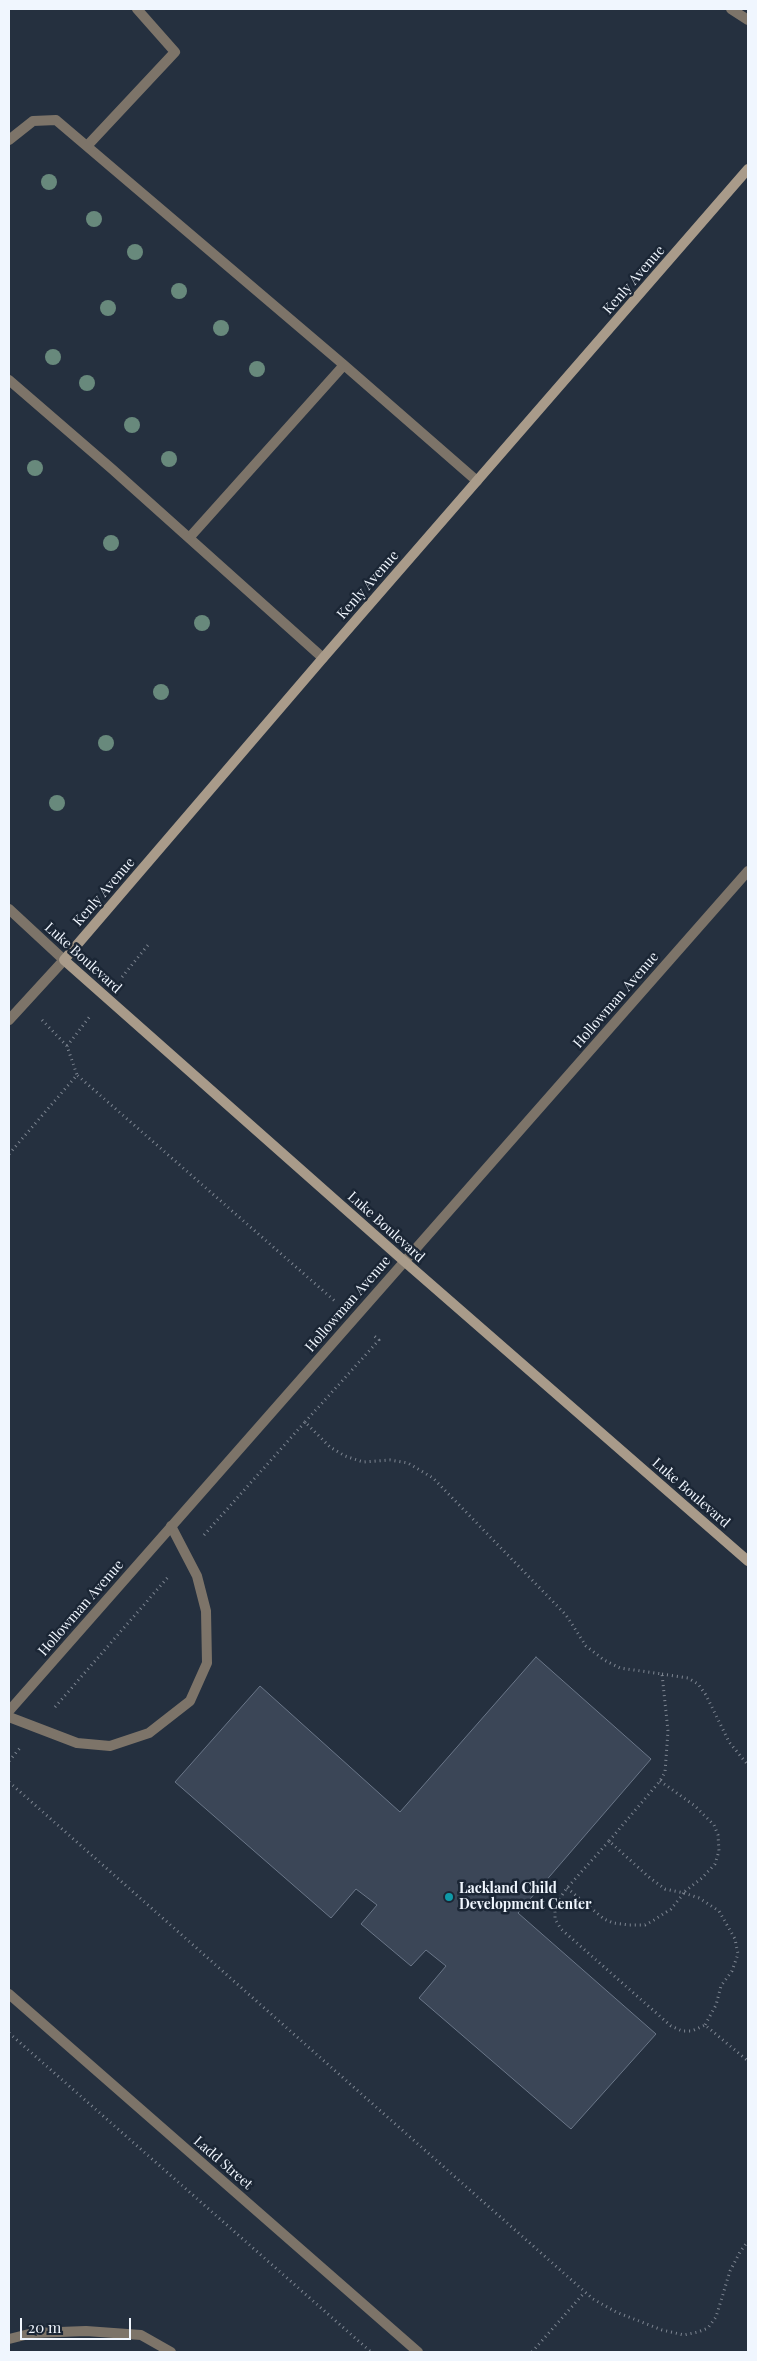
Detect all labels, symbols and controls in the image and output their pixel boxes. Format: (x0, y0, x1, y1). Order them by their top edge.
street label: Kenly Avenue (600, 242, 668, 318)
street label: Kenly Avenue (334, 547, 402, 623)
street label: Kenly Avenue (70, 854, 138, 930)
street label: Luke Boulevard (41, 919, 125, 997)
street label: Hollowman Avenue (570, 949, 662, 1051)
street label: Luke Boulevard (344, 1188, 428, 1266)
street label: Hollowman Avenue (302, 1253, 394, 1355)
street label: Luke Boulevard (649, 1455, 733, 1531)
street label: Hollowman Avenue (35, 1557, 127, 1659)
place label: Lackland Child Development Center (459, 1881, 592, 1914)
marker: Lackland Child Development Center (443, 1891, 455, 1903)
street label: Ladd Street (190, 2133, 256, 2193)
scale bar (22, 2308, 134, 2340)
text: 20 m (28, 2317, 61, 2337)

